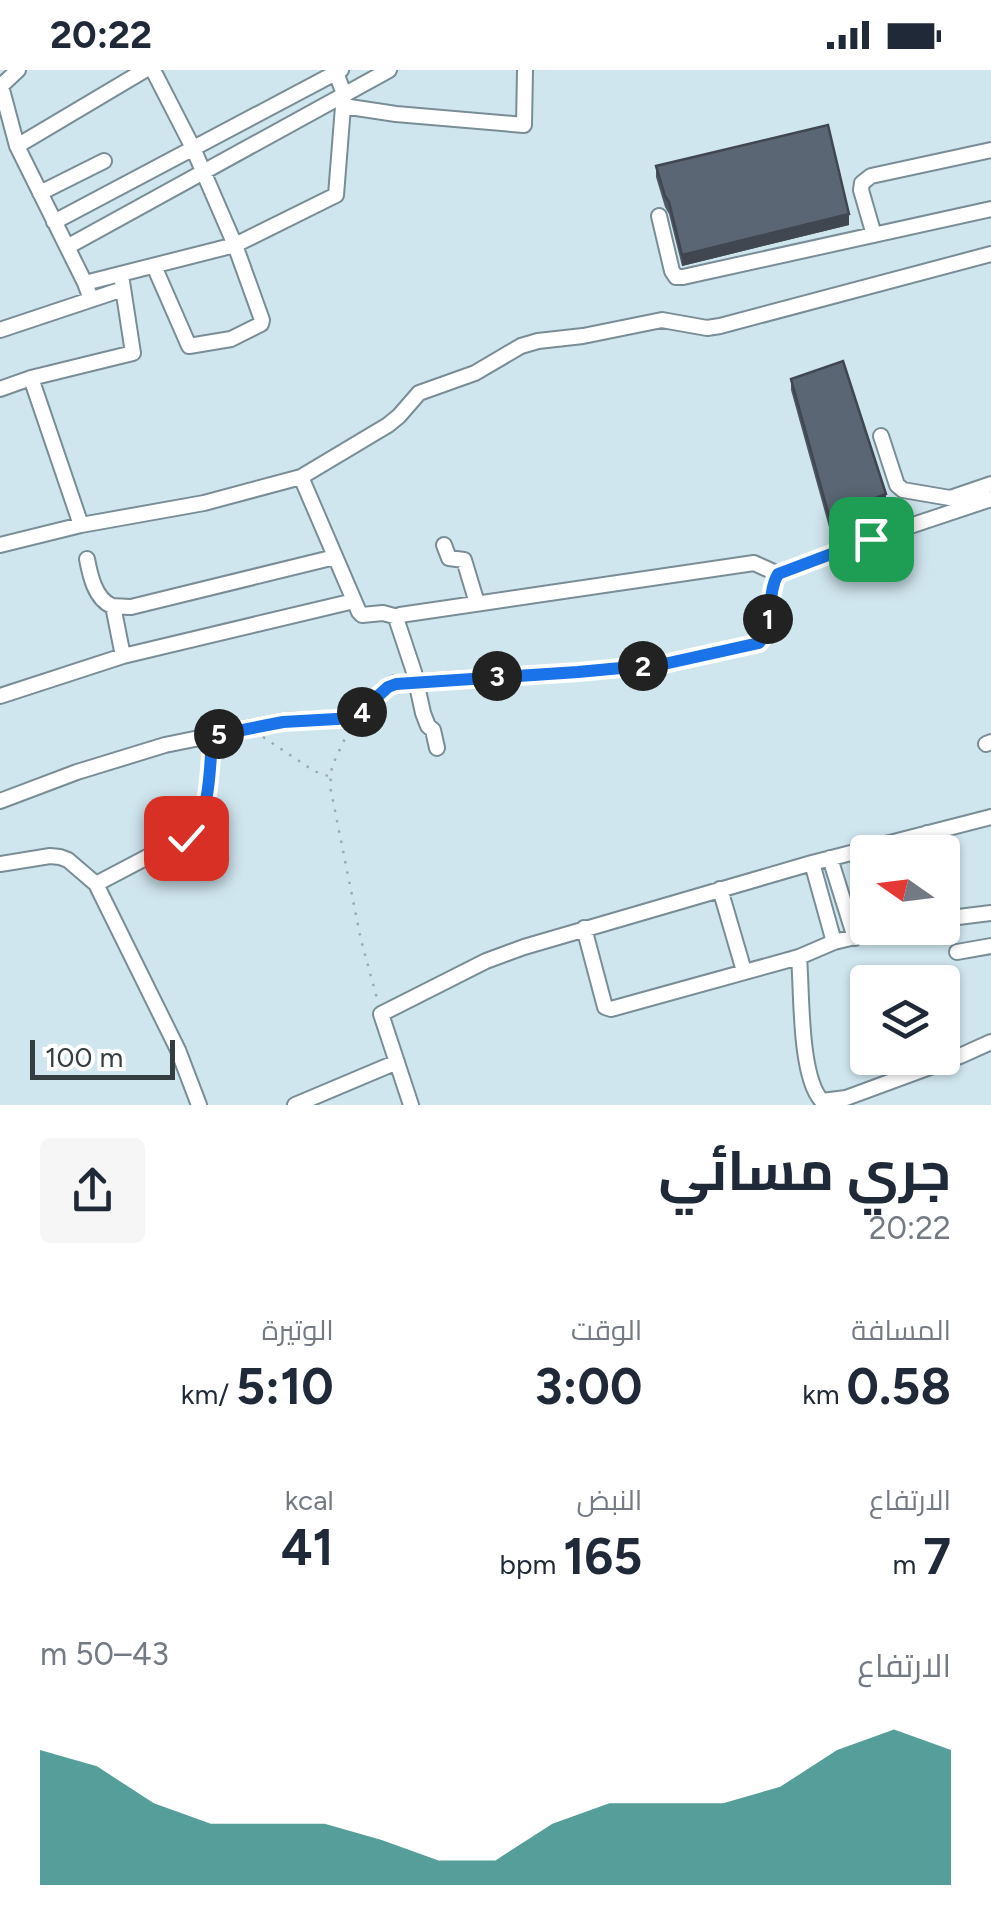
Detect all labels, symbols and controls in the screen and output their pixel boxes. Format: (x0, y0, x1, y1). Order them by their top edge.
text: 20:22 (50, 12, 152, 58)
pin (829, 497, 914, 582)
icon: arrive (844, 512, 899, 567)
pin: 1 (743, 594, 793, 644)
text: 1 (762, 602, 774, 636)
pin: 2 (618, 641, 668, 691)
text: 2 (635, 649, 651, 683)
pin: 3 (472, 651, 522, 701)
text: 3 (489, 659, 505, 693)
pin: 4 (337, 687, 387, 737)
text: 4 (353, 695, 371, 729)
pin: 5 (194, 709, 244, 759)
text: 5 (211, 717, 227, 751)
pin (144, 796, 229, 881)
icon: check (159, 811, 214, 866)
north arrow (850, 835, 960, 945)
map controls (850, 835, 960, 1075)
button: layers (850, 965, 960, 1075)
scale bar (30, 1035, 175, 1080)
text: 100 m (45, 1040, 123, 1074)
button: share (40, 1138, 145, 1243)
text: جري مسائي (659, 1138, 951, 1204)
text: 20:22 (869, 1209, 951, 1247)
text: الوتيرة (262, 1313, 334, 1347)
text: الوقت (571, 1313, 642, 1347)
text: المسافة (851, 1313, 951, 1347)
text: 5:10 (236, 1356, 334, 1417)
text: 3:00 (535, 1356, 642, 1417)
text: 0.58 (847, 1356, 951, 1417)
text: /km (181, 1377, 236, 1411)
text: km (802, 1377, 847, 1411)
text: kcal (285, 1483, 334, 1517)
text: النبض (576, 1483, 642, 1517)
text: الارتفاع (869, 1483, 951, 1517)
text: 41 (281, 1517, 334, 1578)
text: 165 (563, 1526, 642, 1587)
text: 7 (923, 1526, 951, 1587)
text: bpm (499, 1547, 563, 1581)
text: m (892, 1547, 923, 1581)
text: 43–50 m (40, 1635, 169, 1673)
text: الارتفاع (857, 1647, 951, 1685)

